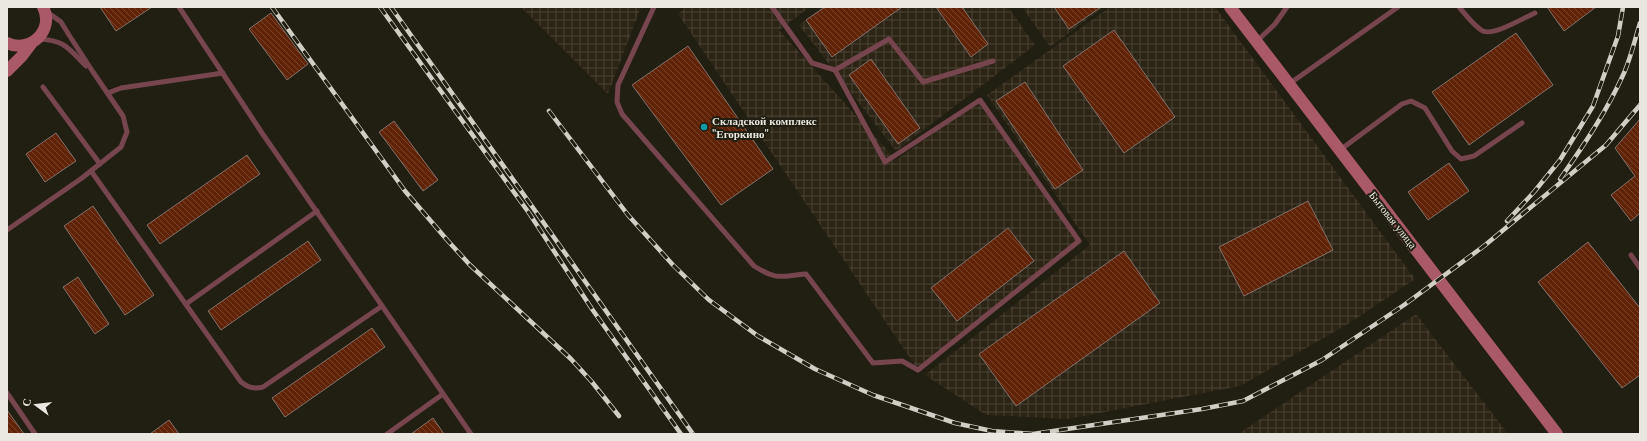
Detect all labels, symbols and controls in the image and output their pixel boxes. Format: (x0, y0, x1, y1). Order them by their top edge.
place label: Складской комплекс "Егоркино" (712, 114, 817, 141)
marker: Складской комплекс "Егоркино" (699, 122, 709, 132)
street label: Бытовая улица (1366, 188, 1420, 252)
north arrow (16, 385, 56, 425)
text: С (19, 397, 34, 408)

